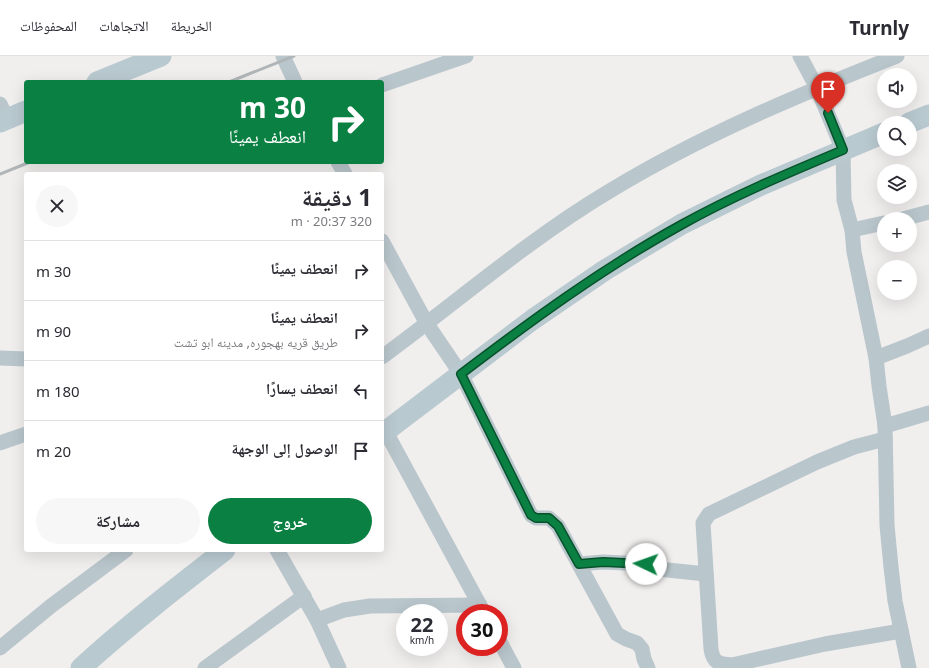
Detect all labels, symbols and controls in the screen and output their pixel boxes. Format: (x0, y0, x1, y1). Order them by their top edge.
text: Turnly (849, 15, 909, 41)
text: المحفوظات (20, 16, 77, 35)
text: الاتجاهات (99, 16, 149, 35)
text: الخريطة (171, 16, 212, 35)
map controls (877, 68, 917, 300)
button: sound (877, 68, 917, 108)
pin (811, 72, 845, 113)
icon: arrive (817, 78, 839, 100)
text: 30 m (239, 88, 306, 126)
icon: right (320, 96, 372, 148)
button: search (877, 116, 917, 156)
text: انعطف يمينًا (229, 124, 306, 148)
button: layers (877, 164, 917, 204)
text: 1 دقيقة (302, 180, 372, 213)
button: close (36, 185, 78, 227)
text: 320 m · 20:37 (291, 212, 372, 230)
button: + (877, 212, 917, 252)
text: انعطف يمينًا (270, 258, 338, 278)
icon: right (350, 260, 372, 282)
button: − (877, 260, 917, 300)
text: 30 m (36, 261, 71, 281)
text: انعطف يمينًا (270, 307, 338, 327)
icon: right (350, 320, 372, 342)
text: 90 m (36, 321, 71, 341)
text: طريق قريه بهجوره, مدينه ابو تشت (174, 333, 338, 351)
text: انعطف يسارًا (266, 378, 338, 398)
icon: left (350, 380, 372, 402)
text: 180 m (36, 381, 80, 401)
text: الوصول إلى الوجهة (232, 438, 338, 458)
icon: arrive (350, 440, 372, 462)
text: 20 m (36, 441, 71, 461)
button: مشاركة (36, 498, 200, 544)
button: خروج (208, 498, 372, 544)
position arrow (625, 543, 667, 585)
speed limit sign: 30 (456, 604, 508, 656)
text: 22 (411, 611, 433, 638)
text: km/h (410, 633, 434, 647)

